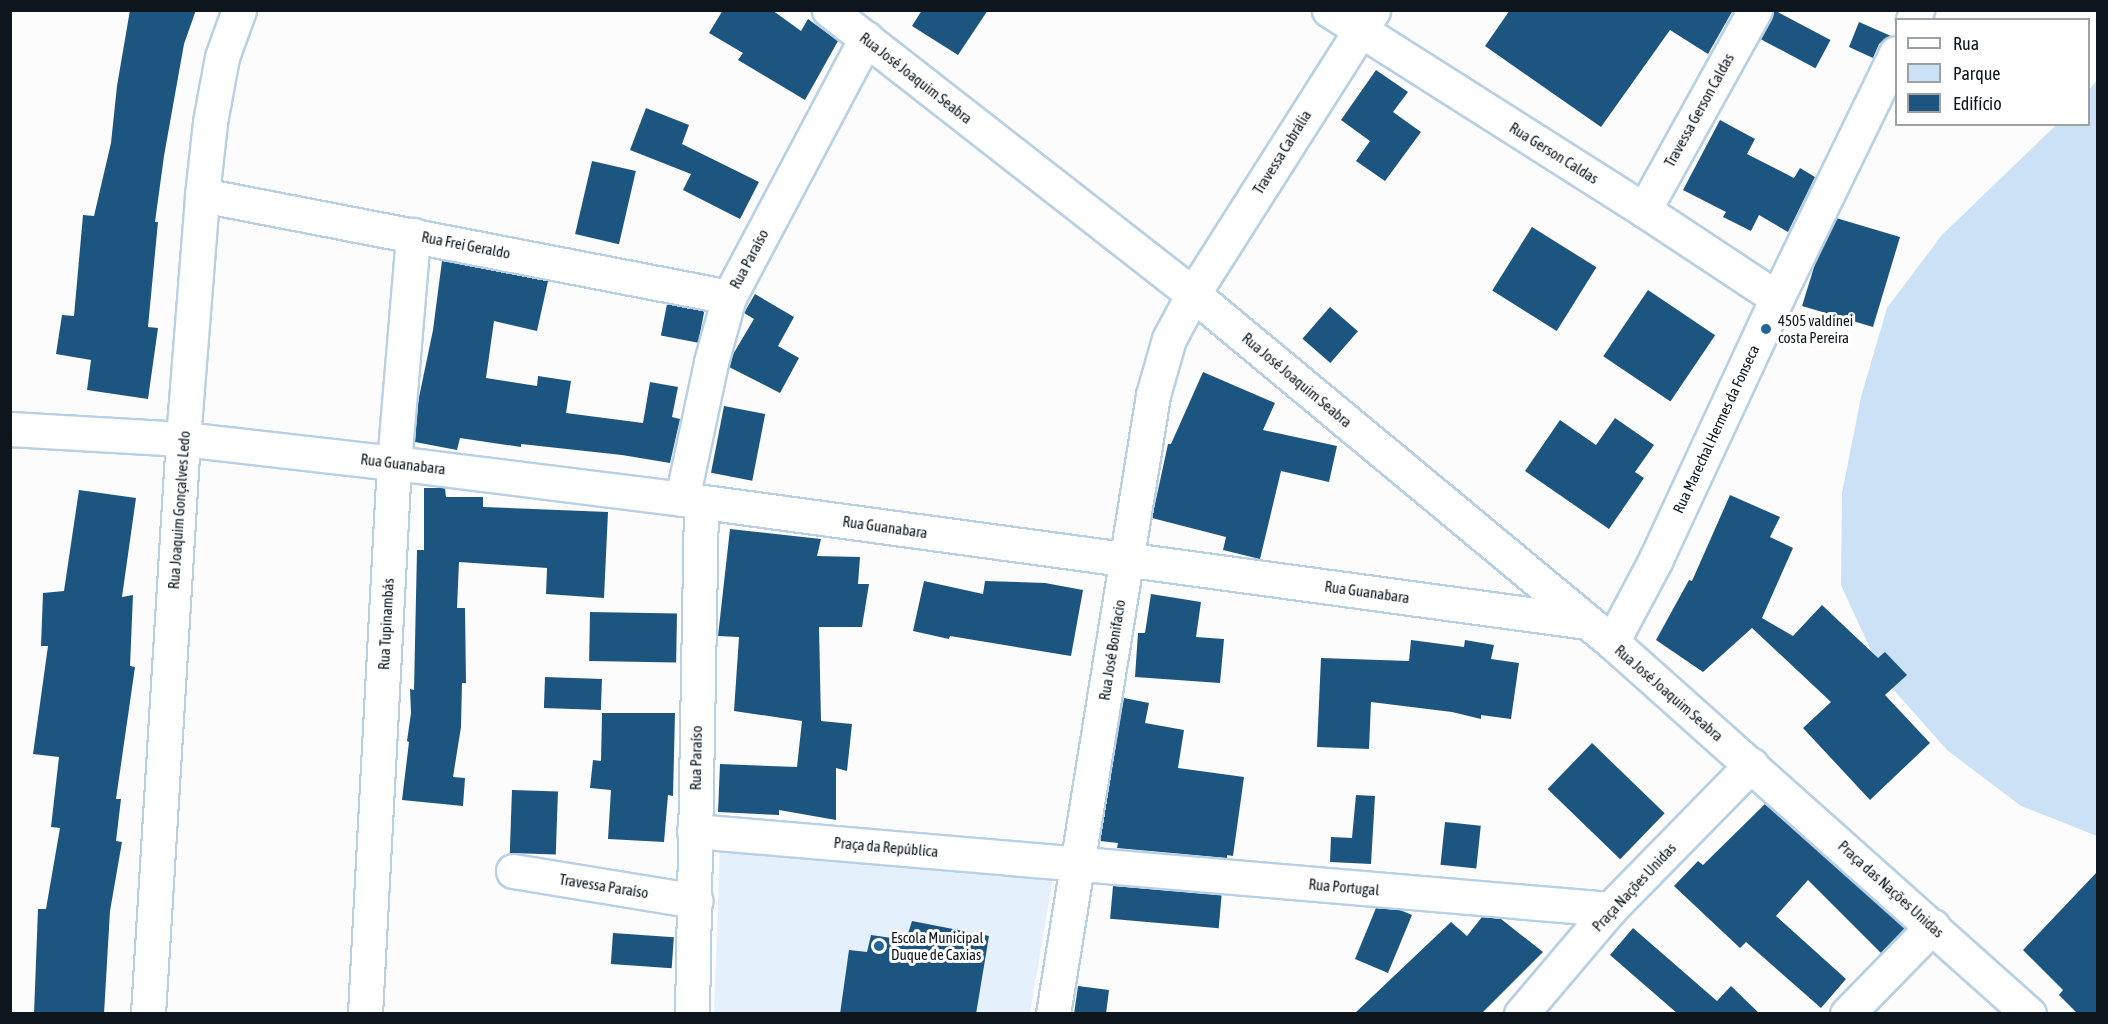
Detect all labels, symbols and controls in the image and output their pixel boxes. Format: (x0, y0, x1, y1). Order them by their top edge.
legend (1895, 18, 2090, 126)
street label: Rua José Joaquim Seabra (856, 29, 976, 127)
text: Rua (1953, 33, 1979, 54)
street label: Travessa Gerson Caldas (1660, 50, 1738, 170)
text: Parque (1953, 63, 2001, 84)
text: Edifício (1953, 93, 2002, 114)
street label: Travessa Cabrália (1249, 107, 1315, 197)
street label: Rua Gerson Caldas (1506, 118, 1602, 188)
street label: Rua Paraíso (726, 226, 772, 292)
street label: Rua Frei Geraldo (420, 228, 512, 262)
place label: 4505 valdinei costa Pereira (1778, 311, 1853, 346)
marker: 4505 valdinei costa Pereira (1759, 322, 1773, 336)
street label: Rua José Joaquim Seabra (1239, 329, 1355, 431)
street label: Rua Marechal Hermes da Fonseca (1669, 342, 1763, 516)
street label: Rua Joaquim Gonçalves Ledo (164, 430, 194, 590)
street label: Rua Guanabara (360, 450, 446, 478)
street label: Rua Guanabara (841, 512, 929, 542)
street label: Rua Guanabara (1323, 577, 1411, 607)
street label: Rua Tupinambás (375, 578, 397, 670)
street label: Rua José Bonifacio (1095, 598, 1129, 702)
street label: Rua José Joaquim Seabra (1611, 641, 1727, 745)
street label: Rua Paraíso (686, 726, 706, 790)
street label: Praça da República (833, 833, 939, 861)
street label: Praça das Nações Unidas (1834, 837, 1948, 941)
street label: Praça Nações Unidas (1588, 839, 1680, 935)
street label: Travessa Paraíso (558, 870, 650, 902)
street label: Rua Portugal (1308, 875, 1380, 899)
place label: Escola Municipal Duque de Caxias (891, 928, 983, 963)
marker: Escola Municipal Duque de Caxias (872, 939, 886, 953)

